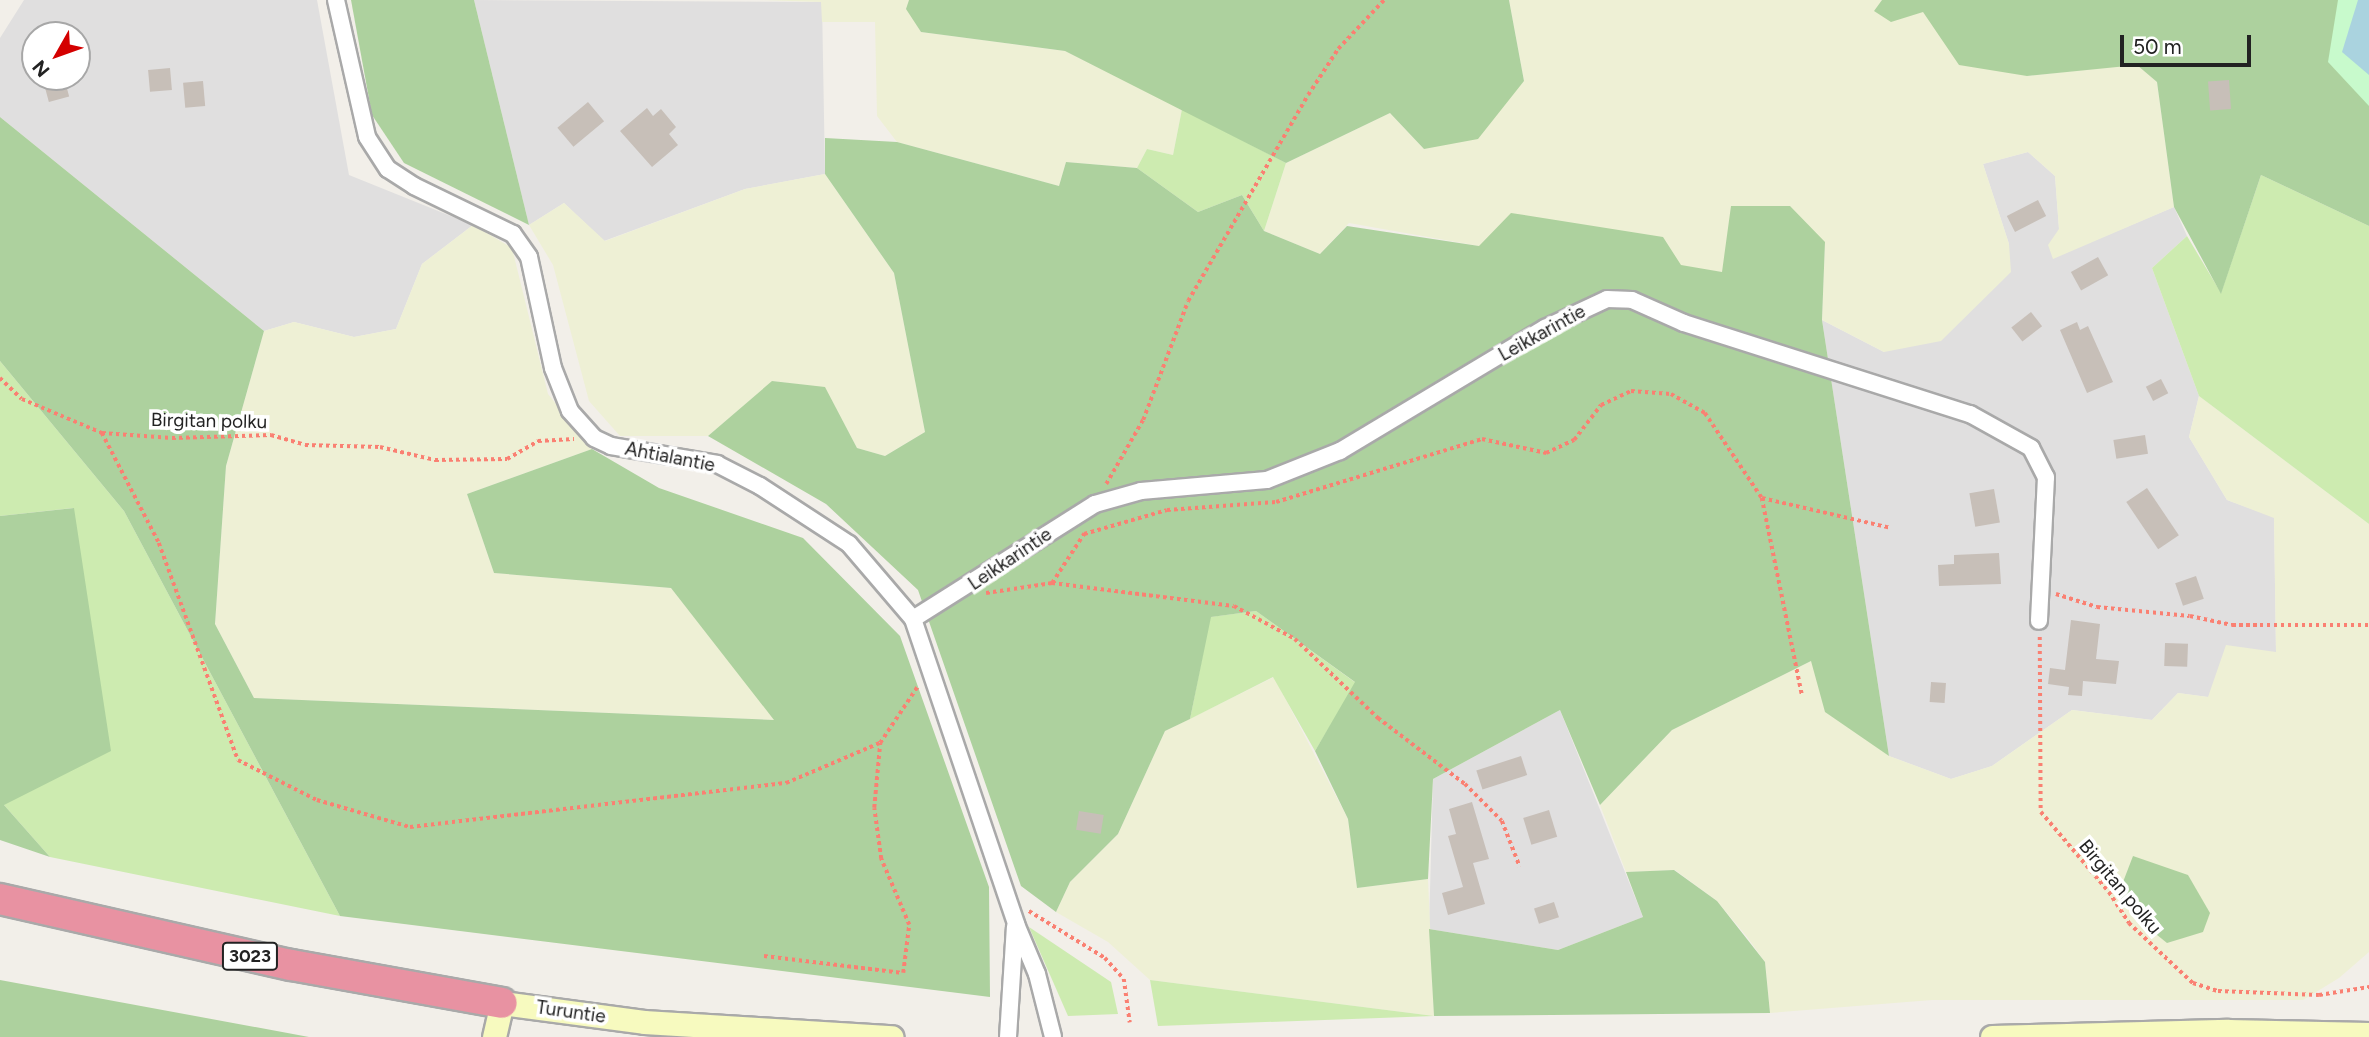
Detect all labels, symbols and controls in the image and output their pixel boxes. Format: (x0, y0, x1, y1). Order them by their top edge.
north arrow (21, 21, 91, 91)
scale bar (2124, 21, 2255, 65)
text: 50 m (2133, 34, 2182, 59)
text: N (28, 56, 55, 82)
street label: Leikkarintie (1495, 300, 1589, 366)
street label: Birgitan polku (151, 409, 267, 433)
street label: Ahtialantie (623, 437, 717, 477)
street label: Leikkarintie (964, 523, 1056, 595)
street label: Birgitan polku (2074, 835, 2166, 939)
road number: 3023 (220, 942, 280, 971)
street label: Turuntie (535, 996, 607, 1028)

